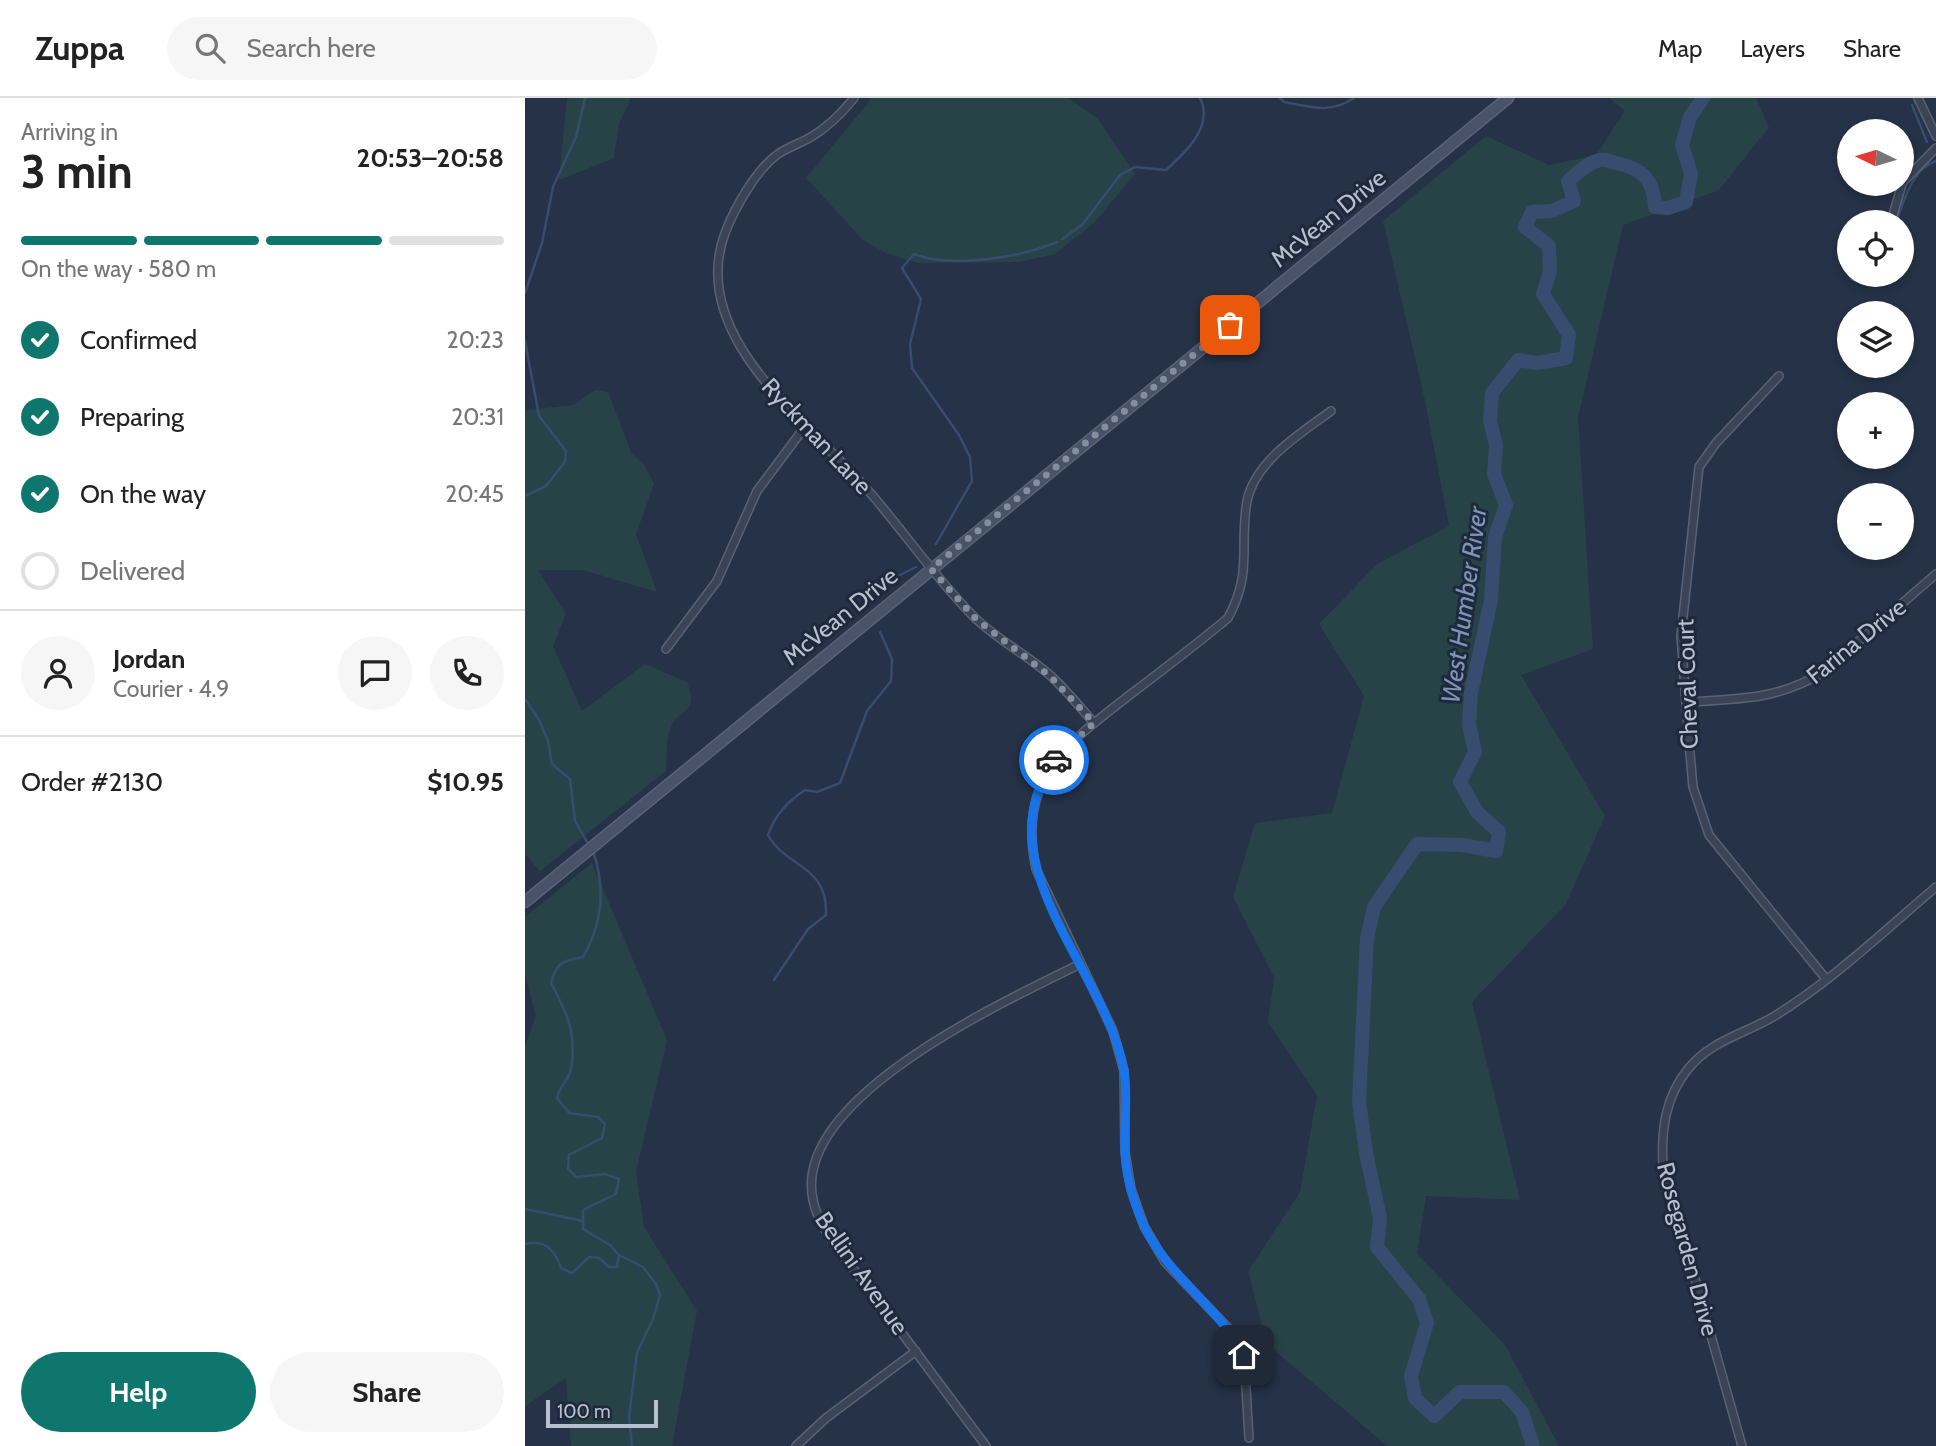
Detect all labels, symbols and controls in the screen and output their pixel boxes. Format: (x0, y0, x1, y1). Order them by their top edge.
search box (167, 17, 657, 80)
text: Zuppa (35, 28, 125, 68)
icon: search (191, 29, 229, 67)
text: Search here (247, 32, 376, 64)
text: Map (1658, 34, 1702, 63)
text: Layers (1740, 34, 1805, 63)
text: Share (1843, 34, 1901, 63)
text: Arriving in (21, 118, 118, 146)
north arrow (1837, 119, 1915, 196)
map controls (1837, 119, 1914, 560)
text: 20:53–20:58 (357, 142, 504, 174)
text: 3 min (21, 144, 133, 200)
street label: McVean Drive (1265, 163, 1391, 273)
button: locate (1837, 210, 1914, 287)
text: On the way · 580 m (21, 255, 216, 283)
pin (1200, 295, 1260, 355)
button: layers (1837, 301, 1914, 378)
icon: bag (1211, 306, 1249, 344)
icon: check (21, 321, 59, 359)
text: Confirmed (80, 324, 197, 356)
text: 20:23 (447, 326, 504, 354)
street label: Ryckman Lane (756, 372, 878, 500)
button: + (1837, 392, 1914, 469)
icon: check (21, 398, 59, 436)
text: Preparing (80, 401, 184, 433)
text: 20:31 (451, 403, 504, 431)
icon: check (21, 475, 59, 513)
text: On the way (80, 478, 206, 510)
text: 20:45 (445, 480, 504, 508)
button: − (1837, 483, 1914, 560)
water label: West Humber River (1434, 503, 1494, 706)
text: Delivered (80, 555, 185, 587)
street label: McVean Drive (777, 561, 903, 671)
street label: Farina Drive (1800, 592, 1912, 690)
street label: Cheval Court (1670, 618, 1704, 750)
button: person (21, 636, 95, 710)
button: chat (338, 636, 412, 710)
button: phone (430, 636, 504, 710)
text: Jordan (113, 643, 185, 675)
text: Courier · 4.9 (113, 675, 229, 703)
courier (1019, 725, 1089, 795)
icon: car (1035, 741, 1073, 779)
text: Order #2130 (21, 766, 163, 798)
text: $10.95 (427, 766, 504, 798)
street label: Rosegarden Drive (1651, 1159, 1725, 1339)
street label: Bellini Avenue (809, 1206, 915, 1340)
pin (1214, 1325, 1274, 1385)
icon: home (1225, 1336, 1263, 1374)
button: Help (21, 1352, 256, 1432)
button: Share (270, 1352, 504, 1432)
scale bar (546, 1397, 658, 1429)
text: 100 m (557, 1400, 611, 1423)

